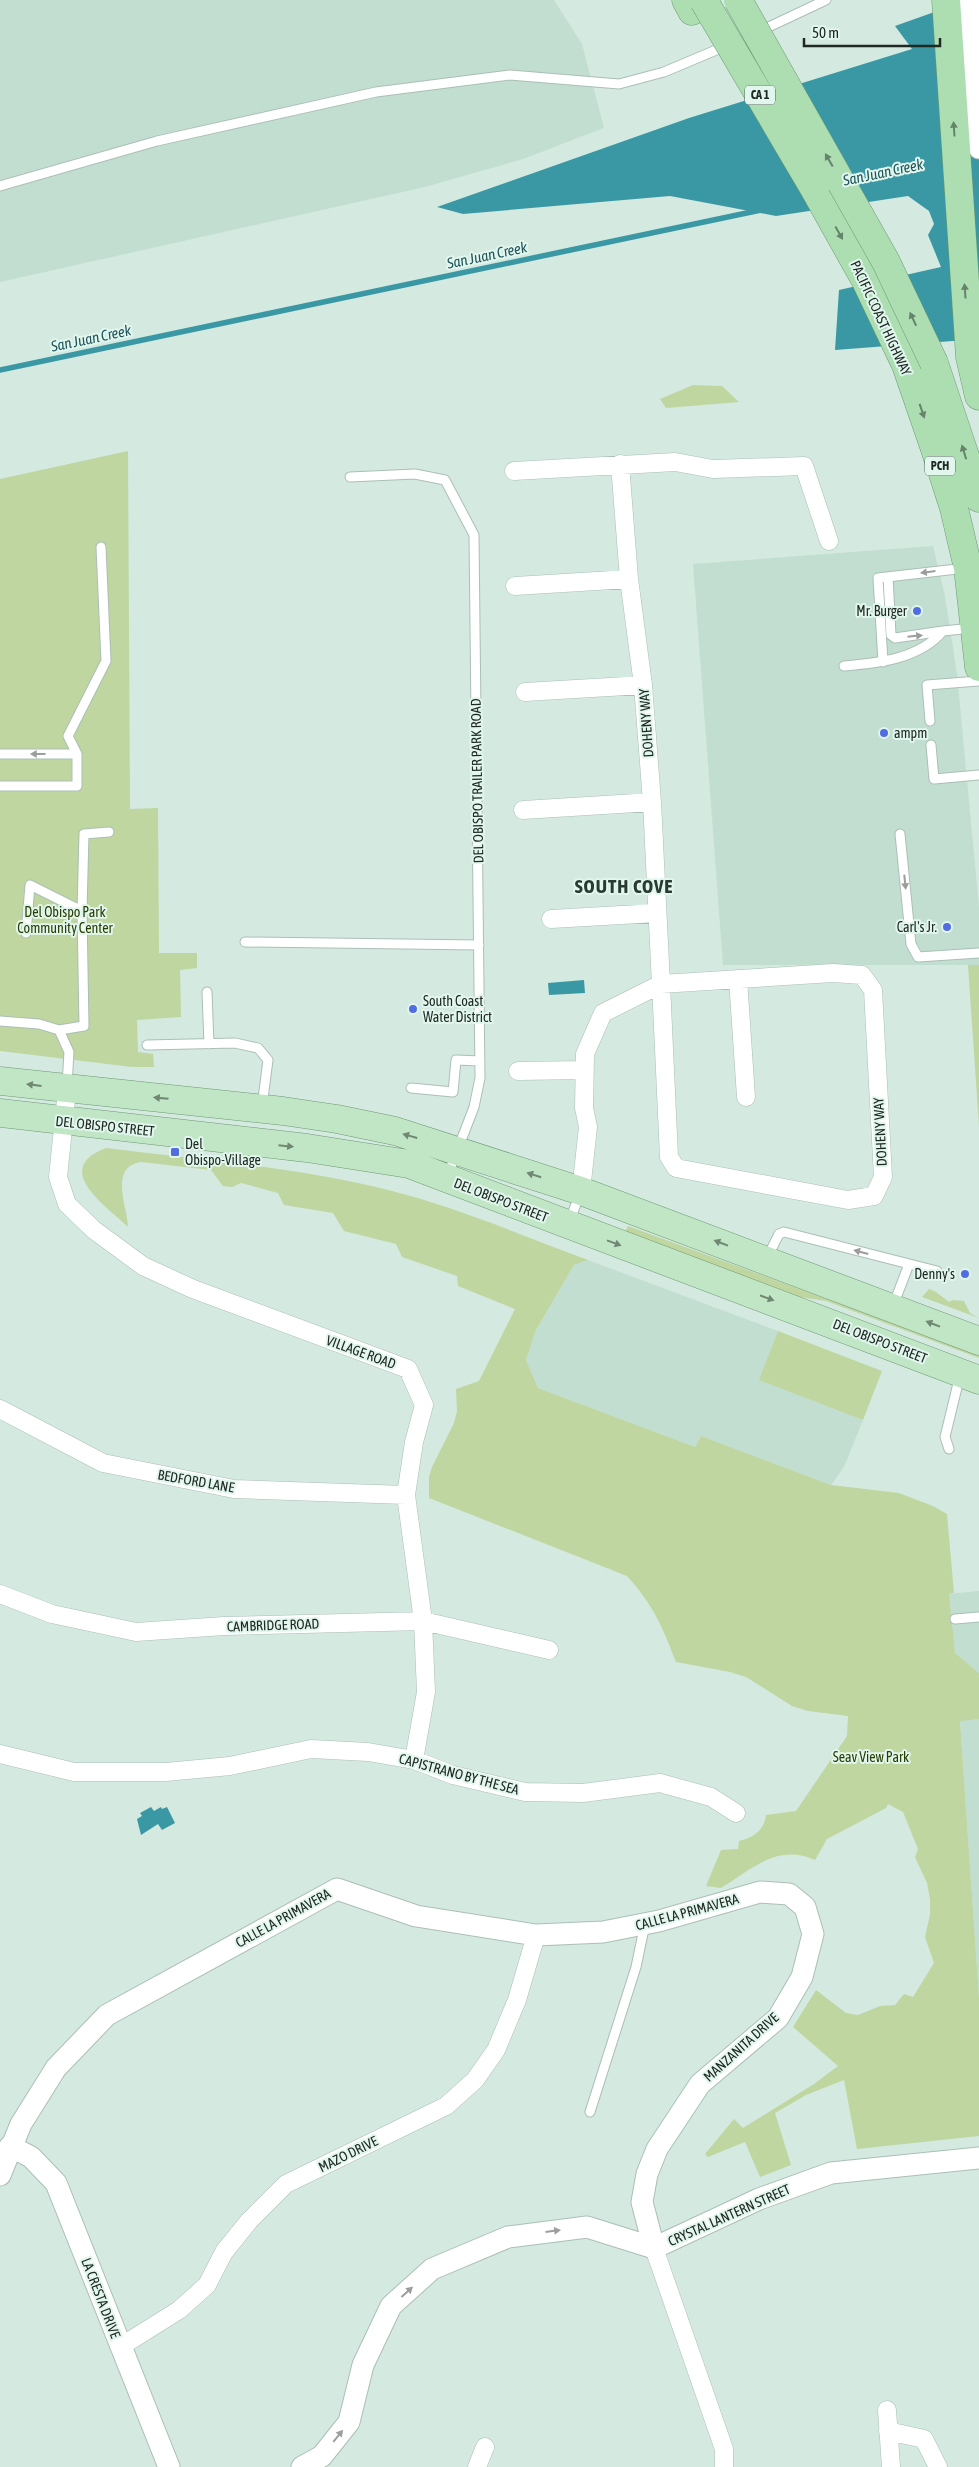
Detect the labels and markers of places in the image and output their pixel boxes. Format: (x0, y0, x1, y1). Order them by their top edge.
place label: Mr. Burger (856, 603, 908, 619)
marker: Mr. Burger (911, 605, 923, 617)
place label: ampm (894, 725, 927, 741)
marker: ampm (878, 727, 890, 739)
place label: Carl's Jr. (897, 919, 937, 935)
marker: Carl's Jr. (941, 921, 953, 933)
place label: South Coast Water District (423, 993, 492, 1025)
marker: South Coast Water District (407, 1003, 419, 1015)
place label: Del Obispo-Village (185, 1136, 261, 1168)
marker: Del Obispo-Village (169, 1146, 181, 1158)
place label: Denny's (914, 1266, 955, 1282)
marker: Denny's (959, 1268, 971, 1280)

